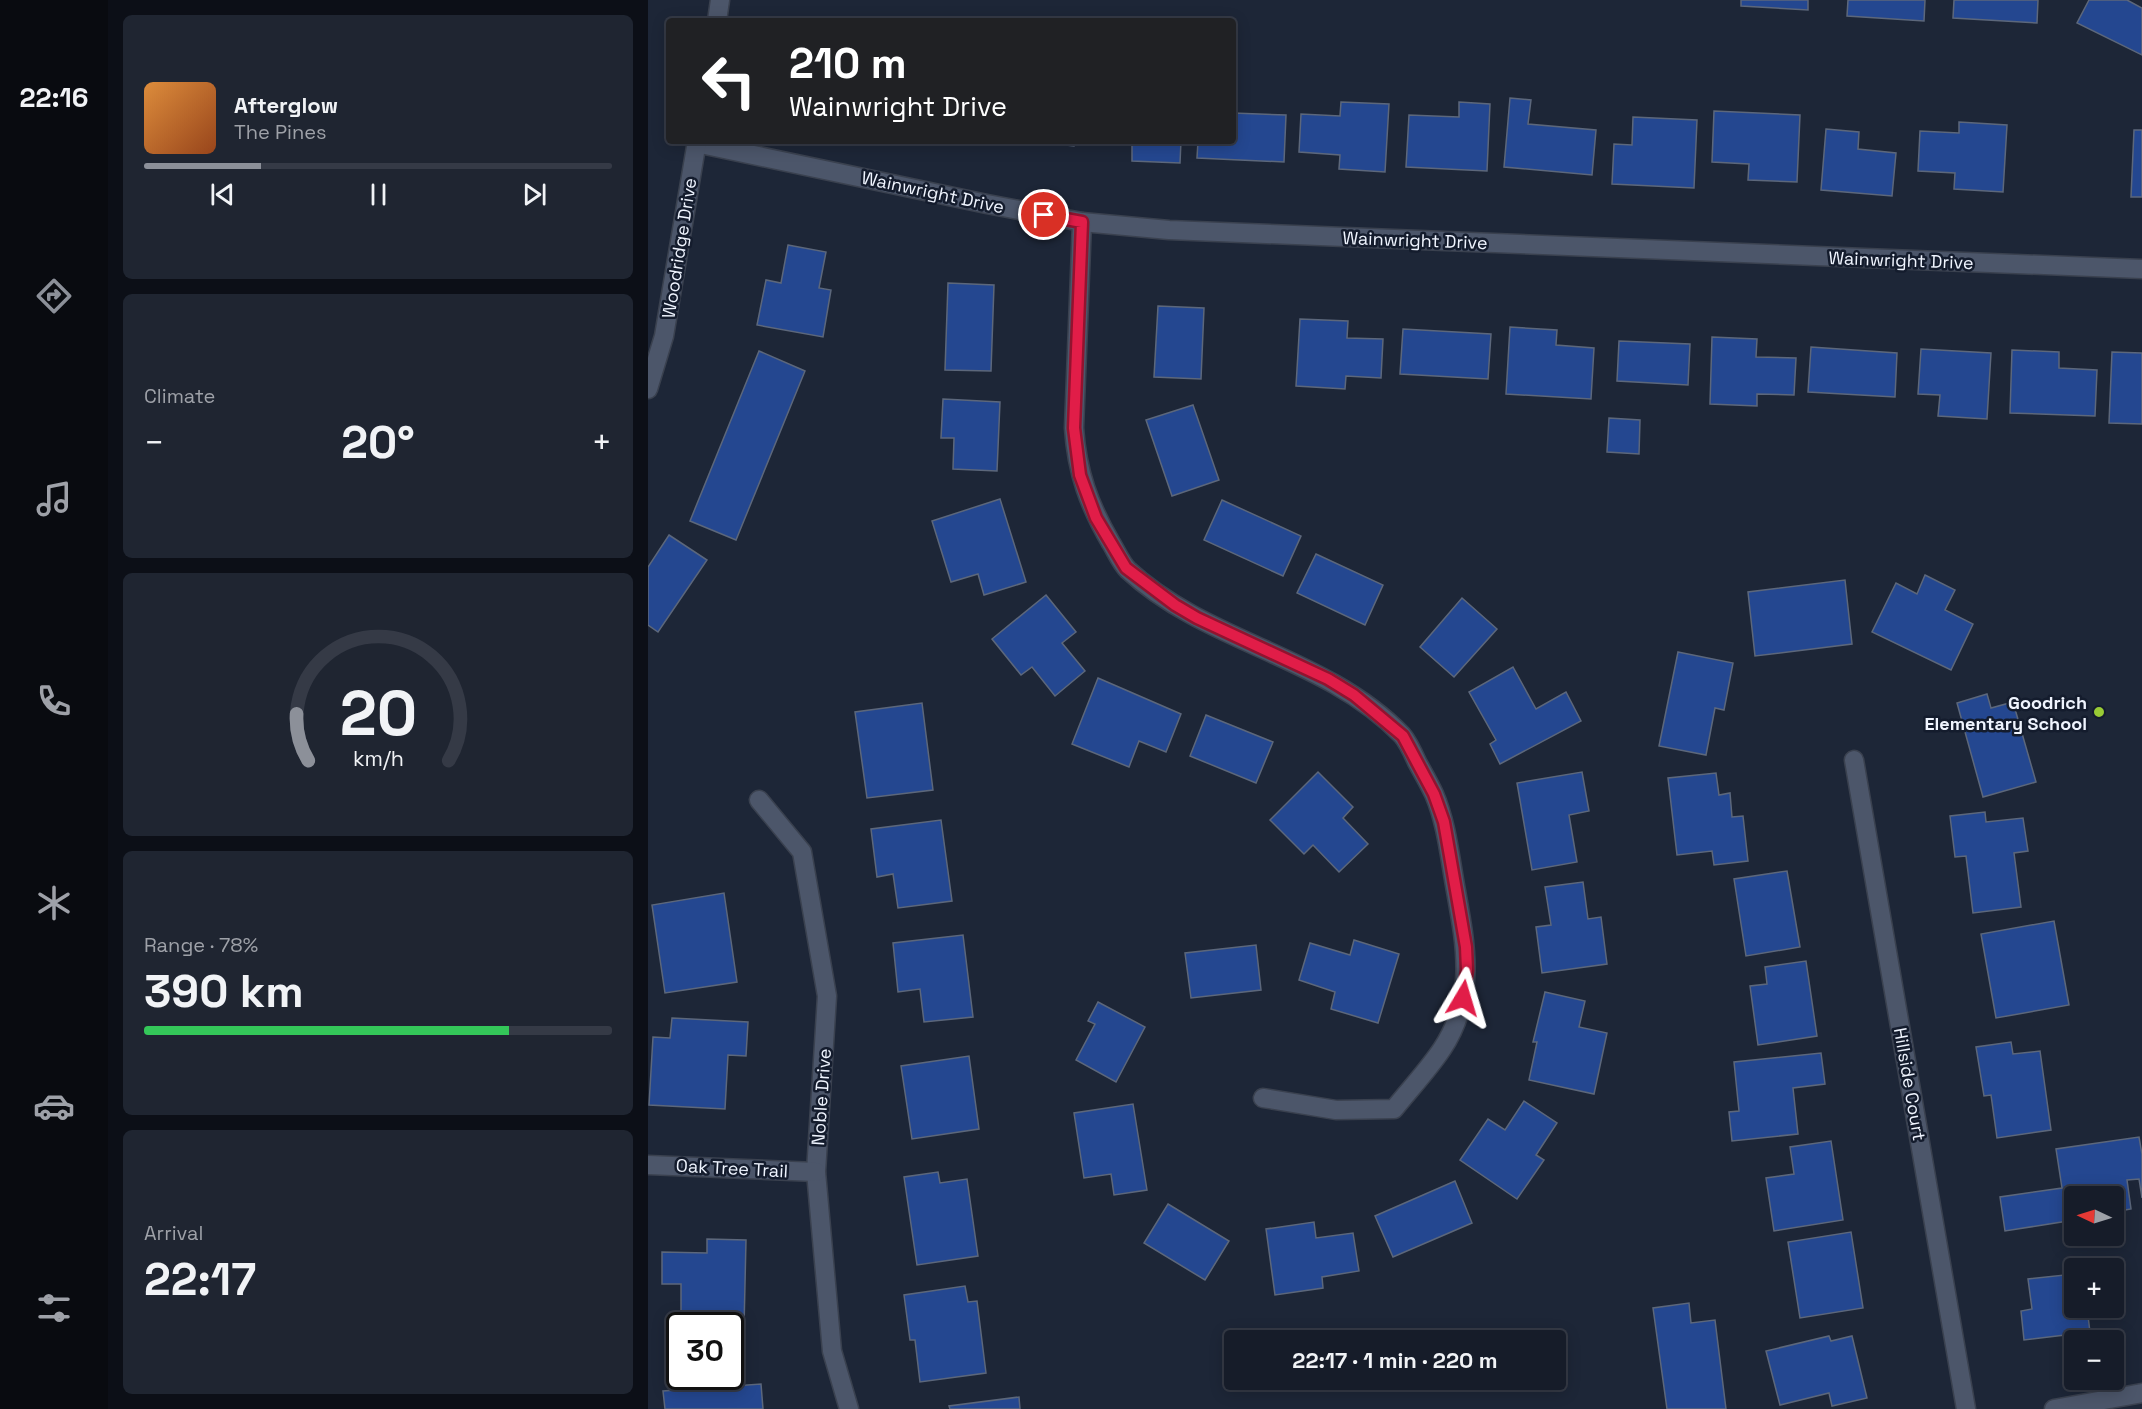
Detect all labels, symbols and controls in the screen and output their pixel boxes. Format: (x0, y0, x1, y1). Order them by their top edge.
text: 210 m (789, 37, 907, 90)
icon: left (690, 42, 768, 120)
text: 22:16 (19, 80, 89, 115)
text: Wainwright Drive (789, 89, 1007, 124)
text: Afterglow (234, 91, 338, 119)
text: The Pines (234, 119, 327, 145)
street label: Wainwright Drive (860, 166, 1006, 218)
street label: Woodridge Drive (657, 176, 701, 320)
icon: previous (206, 178, 239, 211)
icon: pause (362, 178, 395, 211)
icon: next (518, 178, 551, 211)
pin (1018, 189, 1069, 240)
icon: arrive (1027, 198, 1060, 231)
street label: Wainwright Drive (1342, 226, 1488, 254)
street label: Wainwright Drive (1828, 246, 1974, 274)
icon: directions (33, 275, 75, 317)
text: Climate (144, 383, 215, 409)
text: 20° (341, 414, 415, 471)
text: − (144, 422, 164, 464)
text: + (592, 422, 612, 464)
icon: music (33, 478, 75, 520)
text: 20 (339, 675, 417, 754)
icon: phone (33, 680, 75, 722)
place label: Goodrich Elementary School (1924, 691, 2087, 735)
marker: Goodrich Elementary School (2092, 705, 2106, 719)
text: km/h (352, 746, 404, 773)
icon: climate (33, 882, 75, 924)
text: Range · 78% (144, 932, 258, 958)
text: 390 km (144, 963, 304, 1020)
position arrow (1431, 966, 1495, 1030)
street label: Hillside Court (1889, 1026, 1931, 1142)
street label: Noble Drive (806, 1048, 836, 1146)
icon: car (33, 1085, 75, 1127)
street label: Oak Tree Trail (675, 1154, 789, 1182)
north arrow (2064, 1186, 2124, 1246)
map controls (2064, 1186, 2124, 1390)
text: Arrival (144, 1220, 203, 1246)
text: 22:17 (144, 1251, 256, 1308)
button: + (2064, 1258, 2124, 1318)
icon: filters (33, 1287, 75, 1329)
speed limit sign: 30 (666, 1312, 744, 1390)
button: − (2064, 1330, 2124, 1390)
text: 22:17 · 1 min · 220 m (1292, 1346, 1498, 1374)

